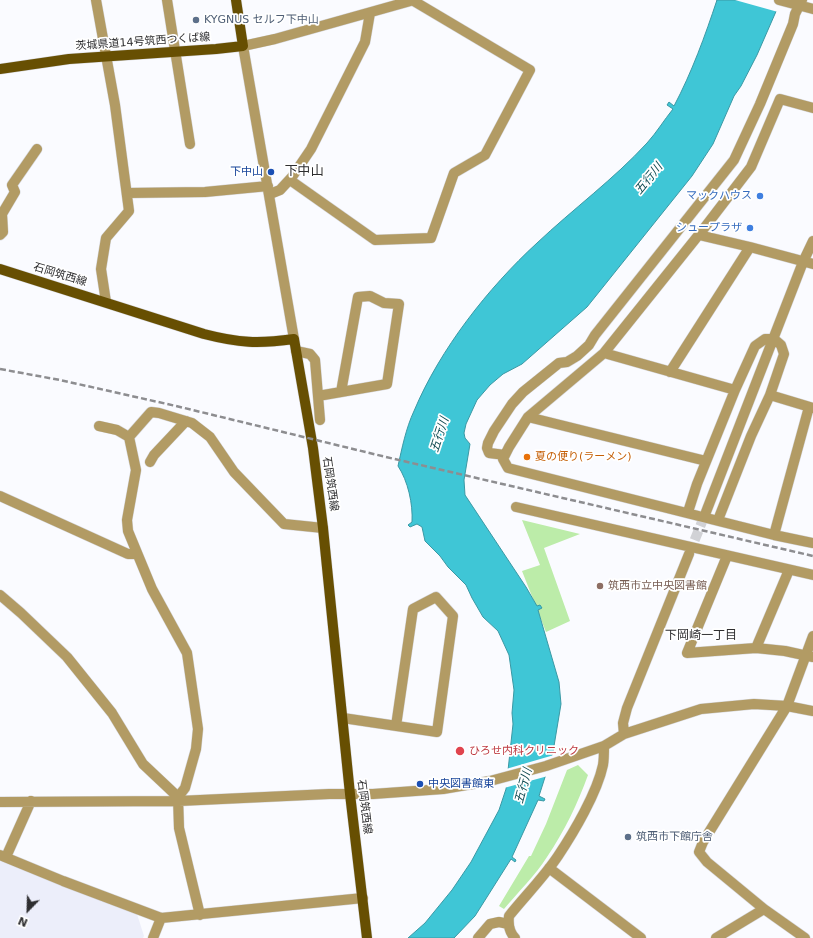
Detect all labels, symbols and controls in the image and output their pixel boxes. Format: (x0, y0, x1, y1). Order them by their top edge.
place label: KYGNUS セルフ下中山 (204, 13, 319, 27)
marker: KYGNUS セルフ下中山 (191, 15, 201, 25)
street label: 茨城県道14号筑西つくば線 (75, 31, 211, 53)
water label: 五行川 (632, 160, 666, 198)
district label: 下中山 (285, 164, 323, 180)
place label: 下中山 (230, 165, 263, 179)
marker: 下中山 (266, 167, 276, 177)
place label: マックハウス (686, 189, 752, 203)
marker: マックハウス (755, 191, 765, 201)
place label: シュープラザ (676, 221, 742, 235)
marker: シュープラザ (745, 223, 755, 233)
street label: 石岡筑西線 (32, 261, 88, 289)
water label: 五行川 (428, 416, 452, 454)
place label: 夏の便り(ラーメン) (535, 450, 632, 464)
marker: 夏の便り(ラーメン) (522, 452, 532, 462)
street label: 石岡筑西線 (320, 456, 340, 512)
place label: 筑西市立中央図書館 (608, 579, 707, 593)
marker: 筑西市立中央図書館 (595, 581, 605, 591)
district label: 下岡崎一丁目 (665, 629, 737, 643)
place label: ひろせ内科クリニック (469, 744, 579, 758)
marker: ひろせ内科クリニック (454, 745, 466, 757)
water label: 五行川 (512, 767, 536, 805)
place label: 中央図書館東 (428, 777, 494, 791)
street label: 石岡筑西線 (354, 779, 374, 835)
marker: 中央図書館東 (415, 779, 425, 789)
place label: 筑西市下館庁舎 (636, 830, 713, 844)
marker: 筑西市下館庁舎 (623, 832, 633, 842)
north arrow (8, 890, 48, 930)
text: N (16, 914, 30, 929)

